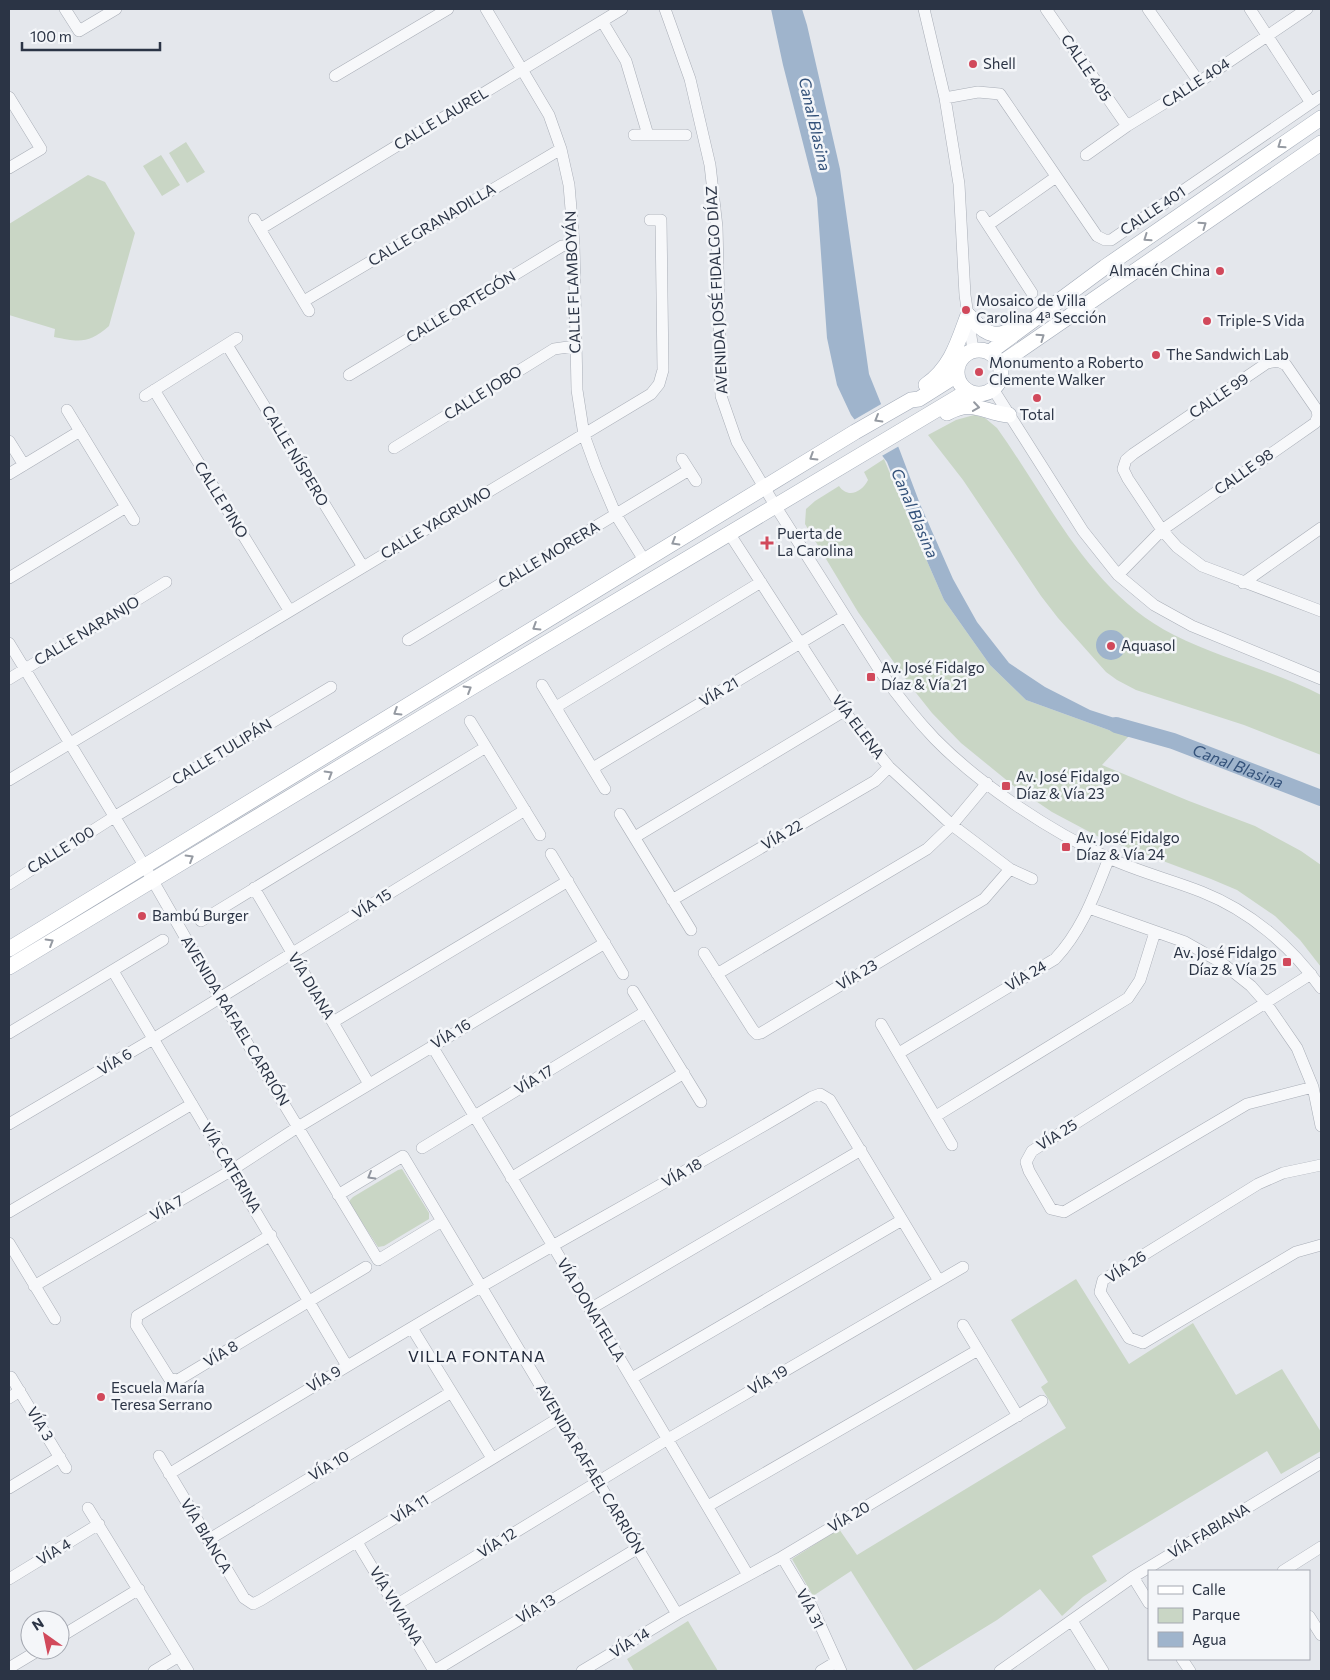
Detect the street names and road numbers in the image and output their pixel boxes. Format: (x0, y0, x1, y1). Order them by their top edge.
street label: CALLE 405 (1058, 30, 1116, 104)
street label: CALLE 404 (1158, 54, 1233, 111)
street label: CALLE LAUREL (390, 83, 491, 153)
street label: CALLE GRANADILLA (365, 179, 498, 269)
street label: CALLE 401 (1116, 182, 1188, 239)
street label: AVENIDA JOSÉ FIDALGO DÍAZ (701, 185, 730, 395)
street label: CALLE FLAMBOYÁN (560, 210, 583, 354)
street label: CALLE ORTEGÓN (402, 265, 519, 346)
street label: CALLE JOBO (440, 361, 525, 423)
street label: CALLE 99 (1185, 369, 1252, 422)
street label: CALLE NÍSPERO (259, 401, 334, 509)
street label: CALLE 98 (1210, 444, 1276, 498)
street label: CALLE PINO (191, 458, 252, 541)
street label: CALLE YAGRUMO (377, 482, 494, 562)
street label: CALLE MORERA (494, 517, 603, 592)
street label: CALLE NARANJO (31, 592, 142, 669)
street label: VÍA 21 (695, 672, 741, 710)
street label: VÍA ELENA (829, 690, 890, 762)
street label: CALLE TULIPÁN (168, 713, 275, 788)
street label: VÍA 22 (757, 814, 805, 853)
street label: CALLE 100 (24, 821, 97, 877)
street label: VÍA 15 (348, 883, 394, 922)
street label: AVENIDA RAFAEL CARRIÓN (178, 932, 295, 1109)
street label: VÍA DIANA (285, 948, 340, 1022)
street label: VÍA 23 (832, 954, 880, 993)
street label: VÍA 24 (1001, 955, 1049, 994)
street label: VÍA 16 (427, 1013, 474, 1052)
street label: VÍA 6 (94, 1043, 135, 1078)
street label: VÍA 17 (510, 1060, 556, 1098)
street label: VÍA 25 (1032, 1114, 1080, 1154)
street label: VÍA CATERINA (198, 1119, 267, 1216)
street label: VÍA 18 (658, 1153, 705, 1190)
street label: VÍA 7 (146, 1190, 186, 1224)
street label: VÍA 26 (1101, 1245, 1149, 1286)
street label: VÍA DONATELLA (554, 1254, 631, 1364)
street label: VÍA 8 (200, 1335, 241, 1370)
street label: VÍA 9 (303, 1360, 344, 1395)
street label: VÍA 19 (744, 1360, 791, 1398)
street label: AVENIDA RAFAEL CARRIÓN (533, 1380, 650, 1557)
street label: VÍA 3 (24, 1403, 59, 1444)
street label: VÍA 10 (305, 1445, 352, 1484)
street label: VÍA 11 (387, 1489, 431, 1527)
street label: VÍA BIANCA (178, 1494, 237, 1576)
street label: VÍA 20 (824, 1496, 873, 1536)
street label: VÍA FABIANA (1164, 1498, 1253, 1562)
street label: VÍA 12 (473, 1522, 519, 1561)
street label: VÍA 4 (33, 1533, 74, 1568)
street label: VÍA VIVIANA (366, 1562, 428, 1648)
street label: VÍA 31 (793, 1585, 829, 1632)
street label: VÍA 13 (512, 1589, 558, 1627)
street label: VÍA 14 (606, 1622, 653, 1661)

